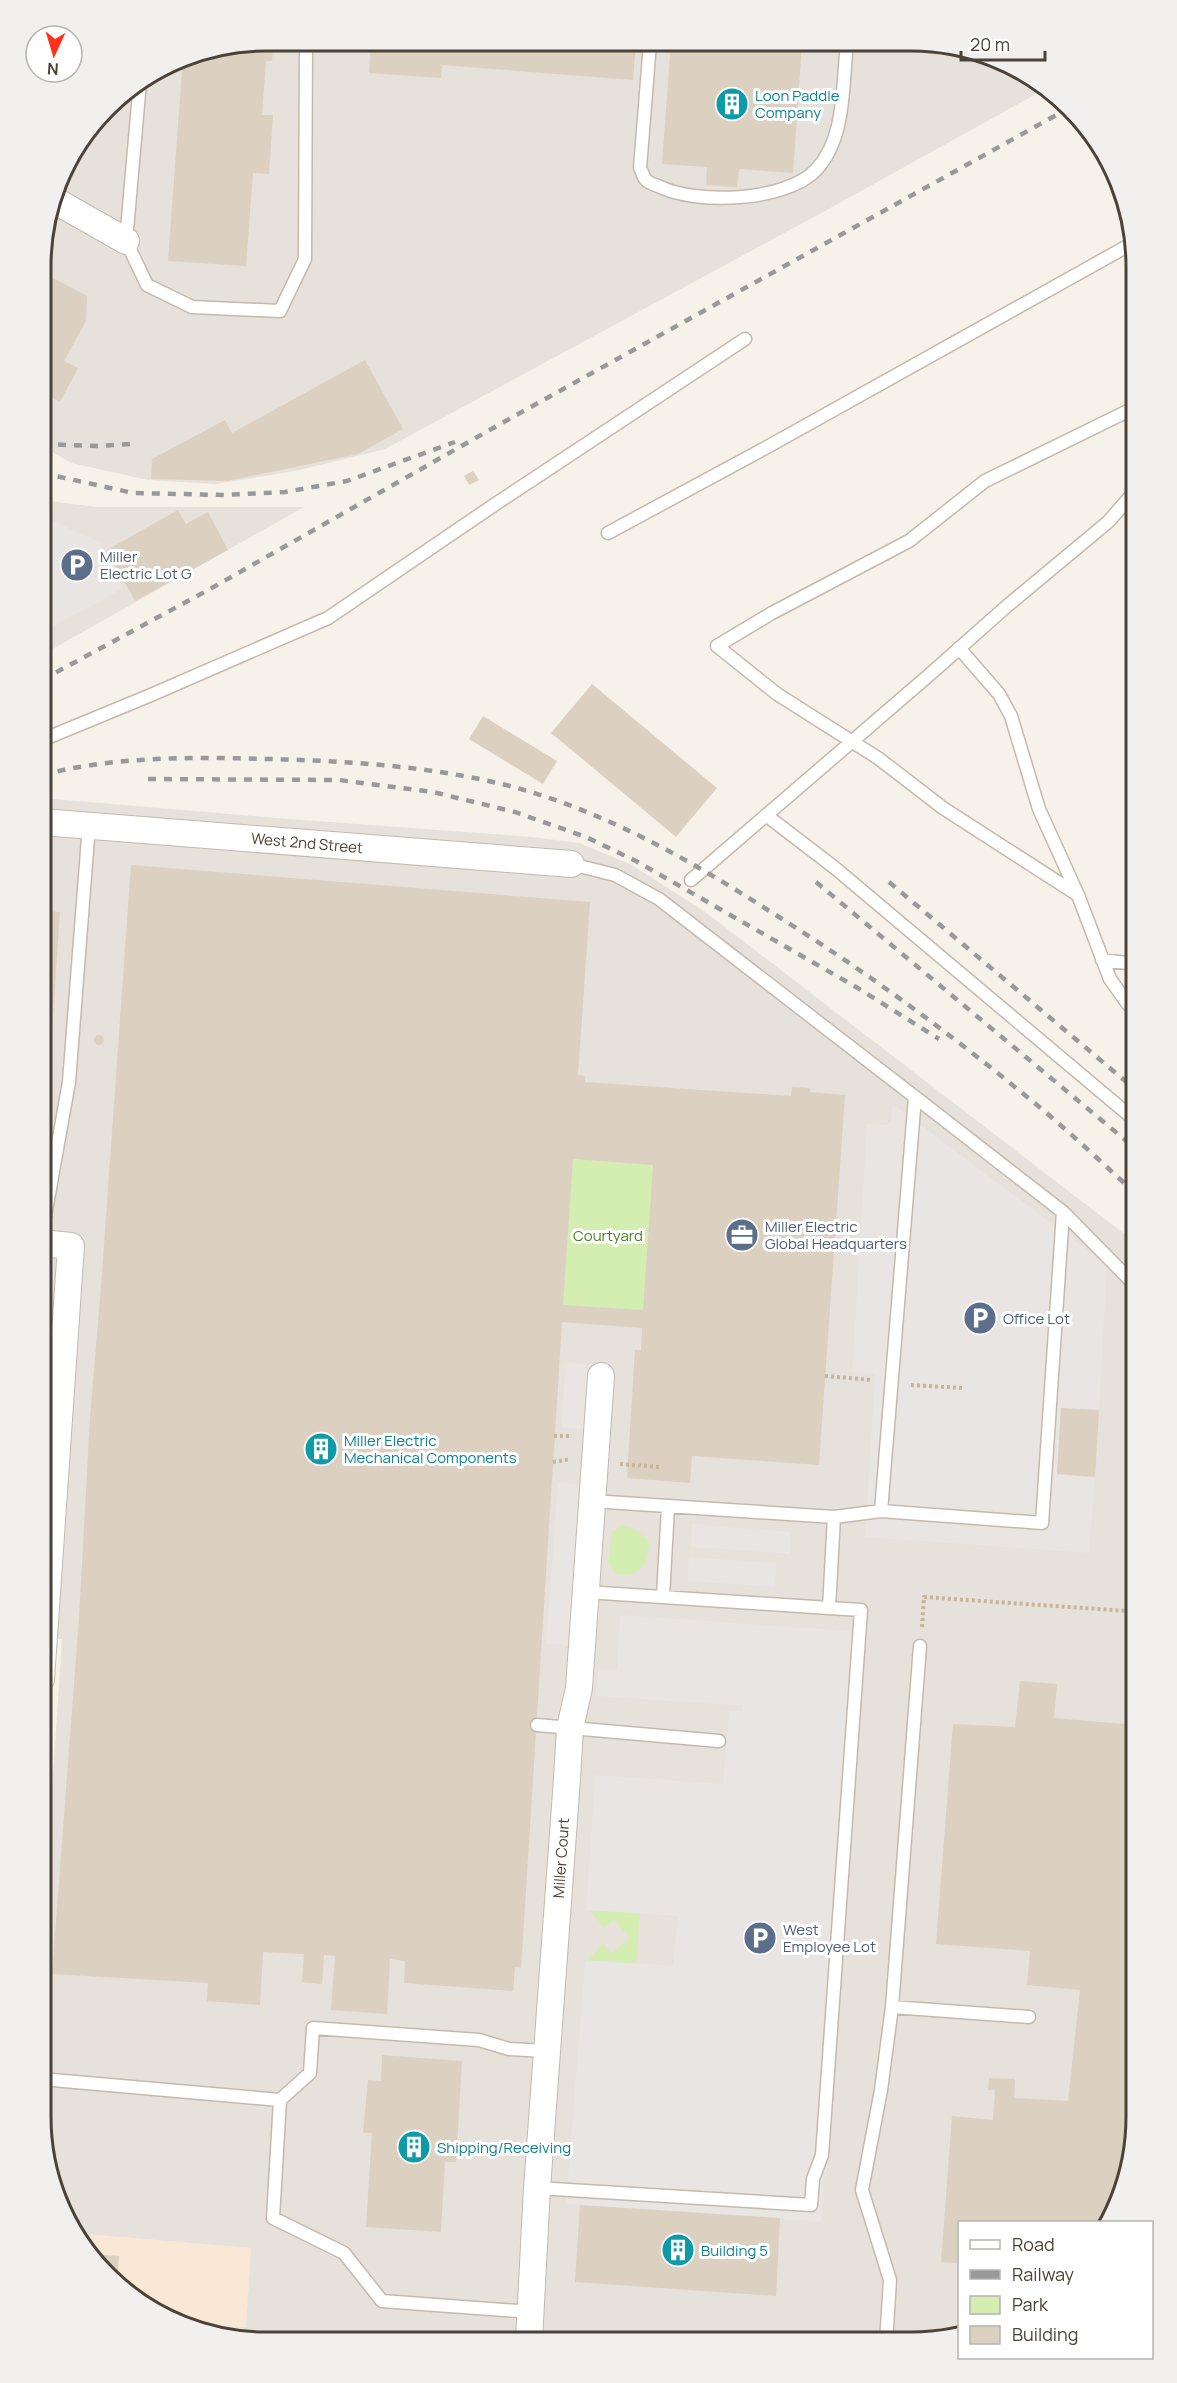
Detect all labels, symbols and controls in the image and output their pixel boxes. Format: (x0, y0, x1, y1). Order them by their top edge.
north arrow (24, 24, 84, 84)
scale bar (961, 24, 1045, 62)
text: 20 m (970, 32, 1010, 56)
text: N (46, 58, 59, 80)
place label: Loon Paddle Company (755, 85, 840, 123)
building icon: Loon Paddle Company (714, 86, 750, 122)
place label: Miller Electric Lot G (100, 546, 192, 584)
parking icon: Miller Electric Lot G (59, 547, 95, 583)
street label: West 2nd Street (250, 828, 364, 858)
place label: Miller Electric Global Headquarters (765, 1216, 907, 1254)
office icon: Miller Electric Global Headquarters (724, 1217, 760, 1253)
park label: Courtyard (573, 1225, 643, 1246)
parking icon: Office Lot (962, 1300, 998, 1336)
place label: Office Lot (1003, 1308, 1070, 1329)
place label: Miller Electric Mechanical Components (344, 1430, 517, 1468)
building icon: Miller Electric Mechanical Components (303, 1431, 339, 1467)
street label: Miller Court (548, 1817, 574, 1899)
place label: West Employee Lot (783, 1919, 876, 1957)
parking icon: West Employee Lot (742, 1920, 778, 1956)
building icon: Shipping/Receiving (396, 2129, 432, 2165)
place label: Shipping/Receiving (437, 2137, 571, 2158)
legend (958, 2221, 1153, 2359)
building icon: Building 5 (660, 2232, 696, 2268)
text: Road (1012, 2232, 1055, 2256)
place label: Building 5 (701, 2240, 768, 2261)
text: Railway (1012, 2262, 1074, 2286)
text: Park (1012, 2292, 1049, 2316)
text: Building (1012, 2322, 1078, 2346)

